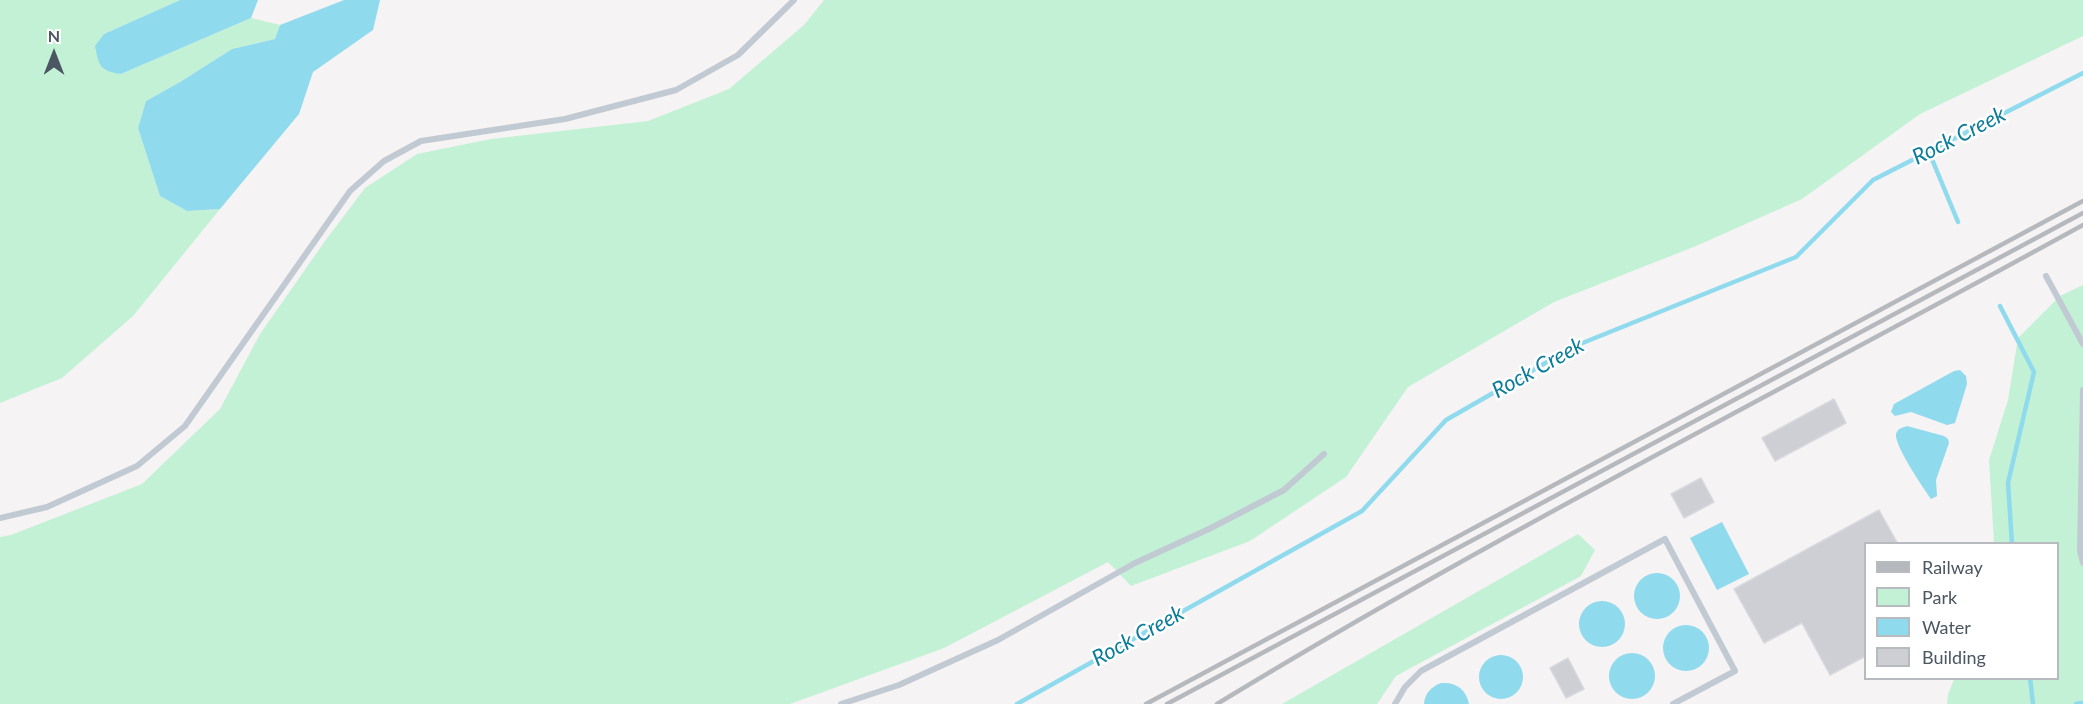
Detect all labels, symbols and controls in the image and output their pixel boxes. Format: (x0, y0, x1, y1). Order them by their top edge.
north arrow (24, 24, 84, 84)
text: N (48, 26, 60, 45)
water label: Rock Creek (1908, 101, 2010, 171)
water label: Rock Creek (1487, 332, 1589, 404)
legend (1864, 542, 2059, 680)
text: Railway (1922, 556, 1983, 578)
text: Park (1922, 586, 1957, 608)
water label: Rock Creek (1087, 600, 1189, 672)
text: Water (1922, 616, 1971, 638)
text: Building (1922, 646, 1986, 668)

